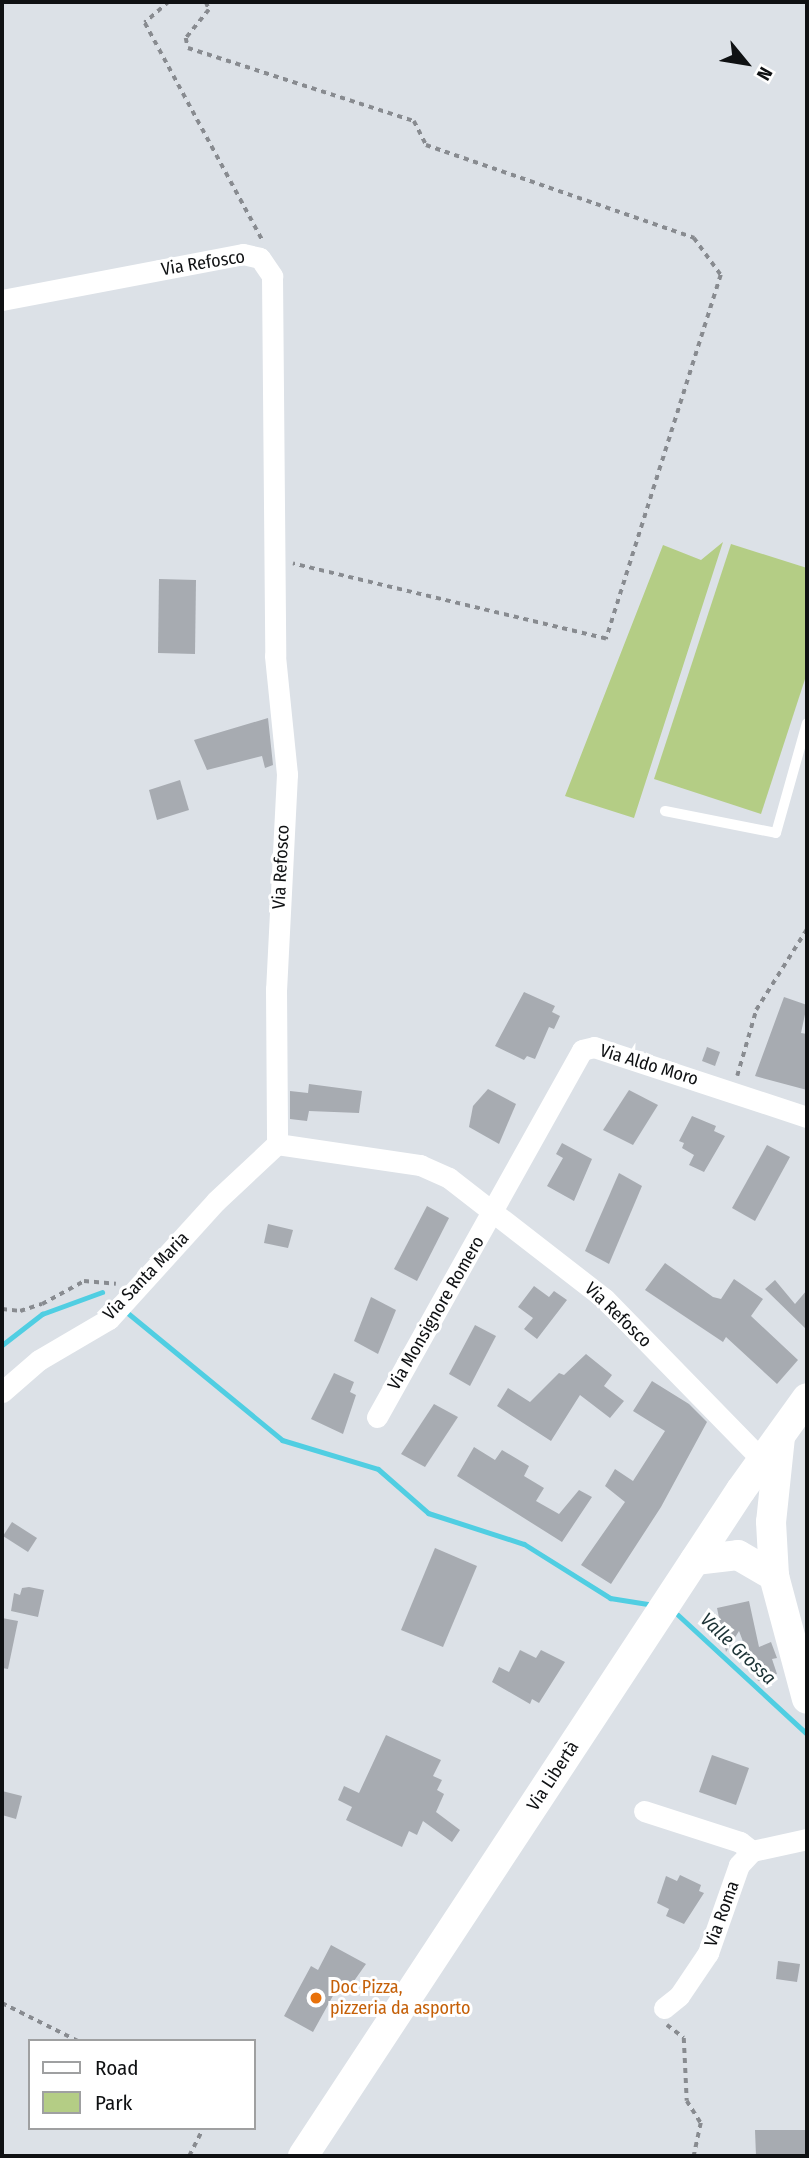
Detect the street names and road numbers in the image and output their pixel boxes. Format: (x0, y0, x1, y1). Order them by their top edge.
street label: Via Refosco (160, 246, 246, 280)
street label: Via Refosco (268, 824, 294, 910)
street label: Via Aldo Moro (597, 1040, 701, 1090)
street label: Via Santa Maria (99, 1227, 193, 1325)
street label: Via Monsignore Romero (383, 1232, 489, 1394)
street label: Via Refosco (580, 1278, 656, 1352)
street label: Via Libertà (523, 1737, 583, 1815)
street label: Via Roma (700, 1878, 744, 1950)

